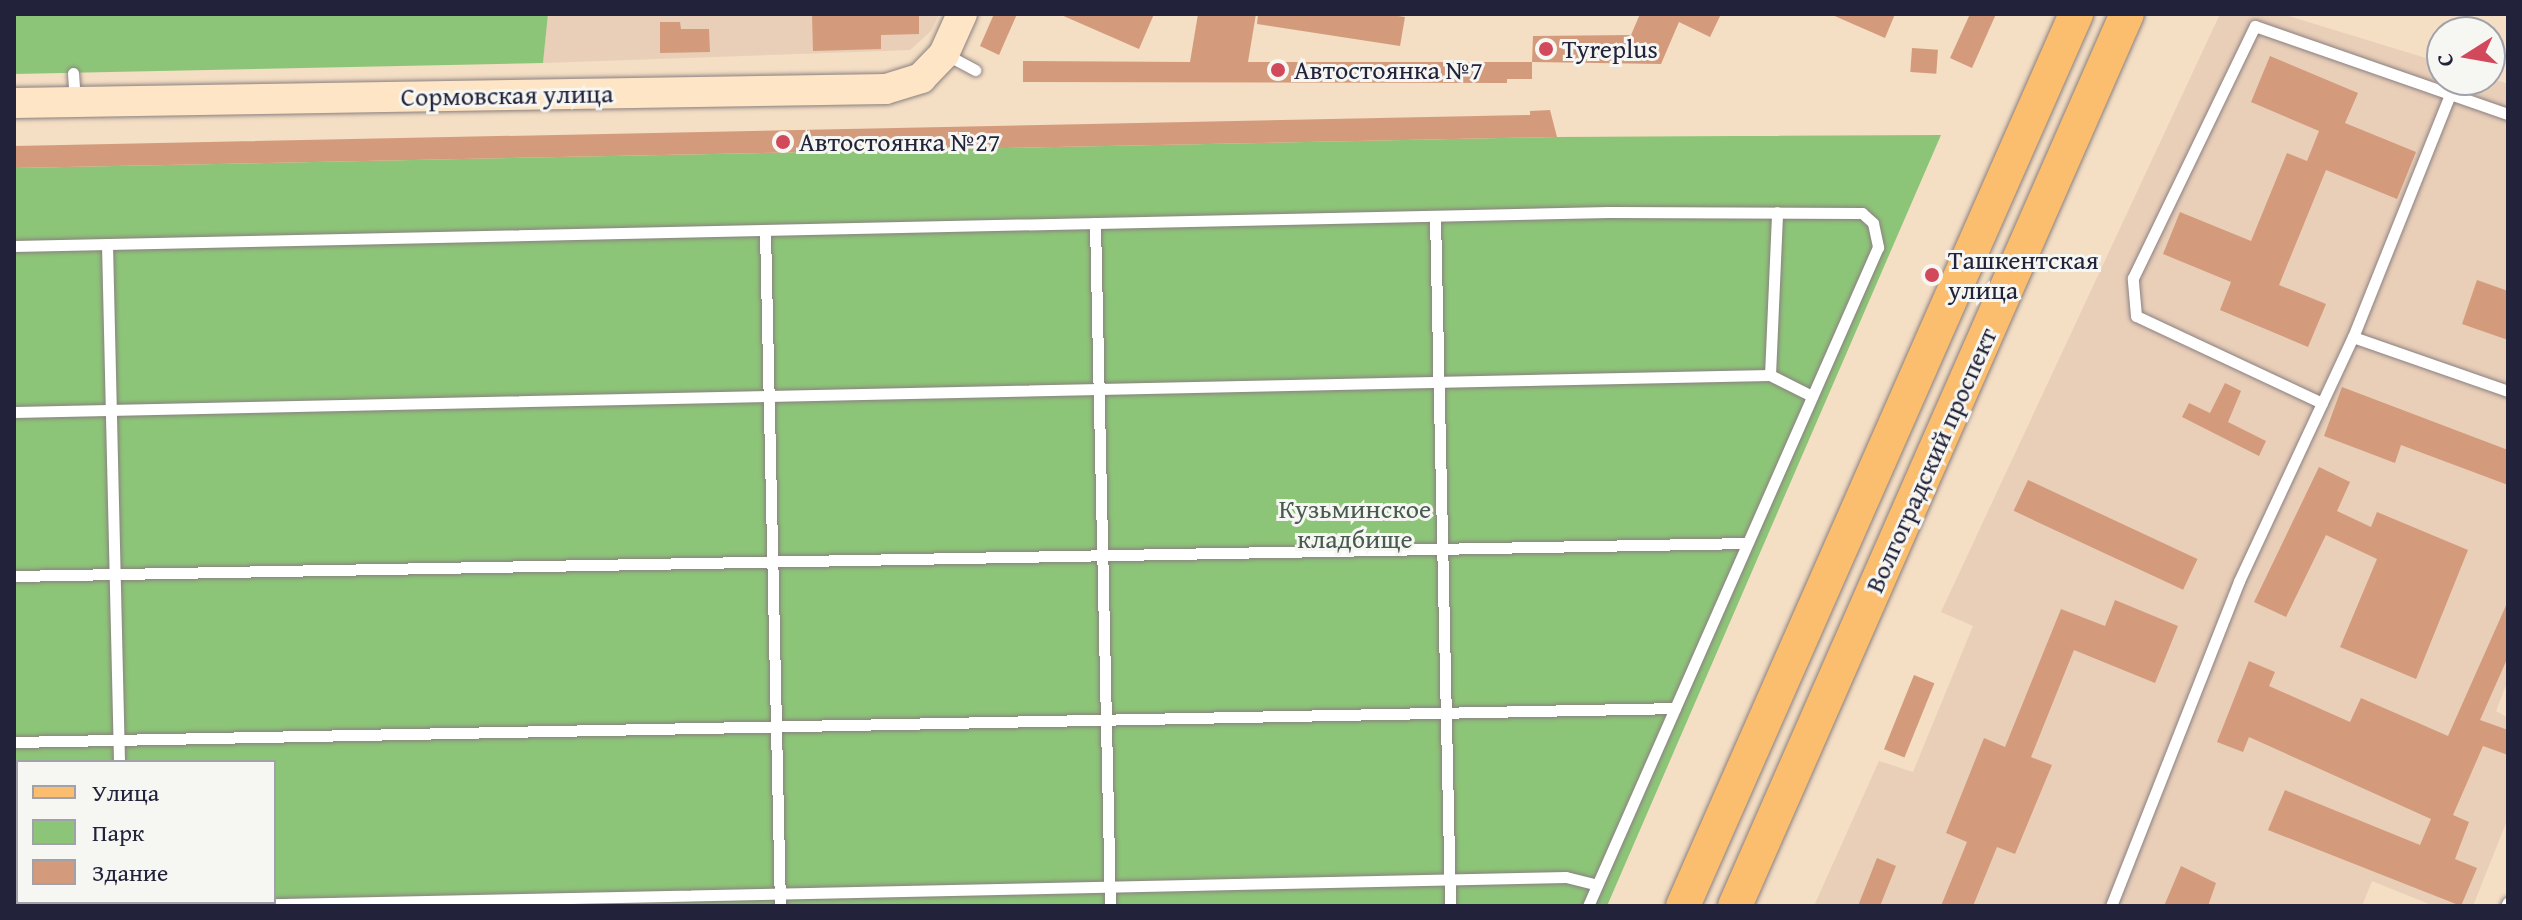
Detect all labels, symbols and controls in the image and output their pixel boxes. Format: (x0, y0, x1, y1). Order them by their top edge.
north arrow (2426, 16, 2506, 96)
place label: Tyreplus (1562, 33, 1658, 65)
marker: Tyreplus (1537, 40, 1555, 58)
text: С (2428, 51, 2461, 69)
place label: Автостоянка №7 (1294, 54, 1483, 86)
marker: Автостоянка №7 (1269, 61, 1287, 79)
street label: Сормовская улица (400, 78, 614, 112)
place label: Автостоянка №27 (799, 126, 1000, 158)
marker: Автостоянка №27 (774, 133, 792, 151)
place label: Ташкентская улица (1948, 244, 2099, 306)
marker: Ташкентская улица (1923, 266, 1941, 284)
street label: Волгоградский проспект (1859, 323, 2003, 597)
park label: Кузьминское кладбище (1279, 493, 1431, 554)
legend (16, 760, 276, 904)
text: Улица (92, 775, 159, 810)
text: Парк (92, 815, 144, 850)
text: Здание (92, 855, 168, 890)

